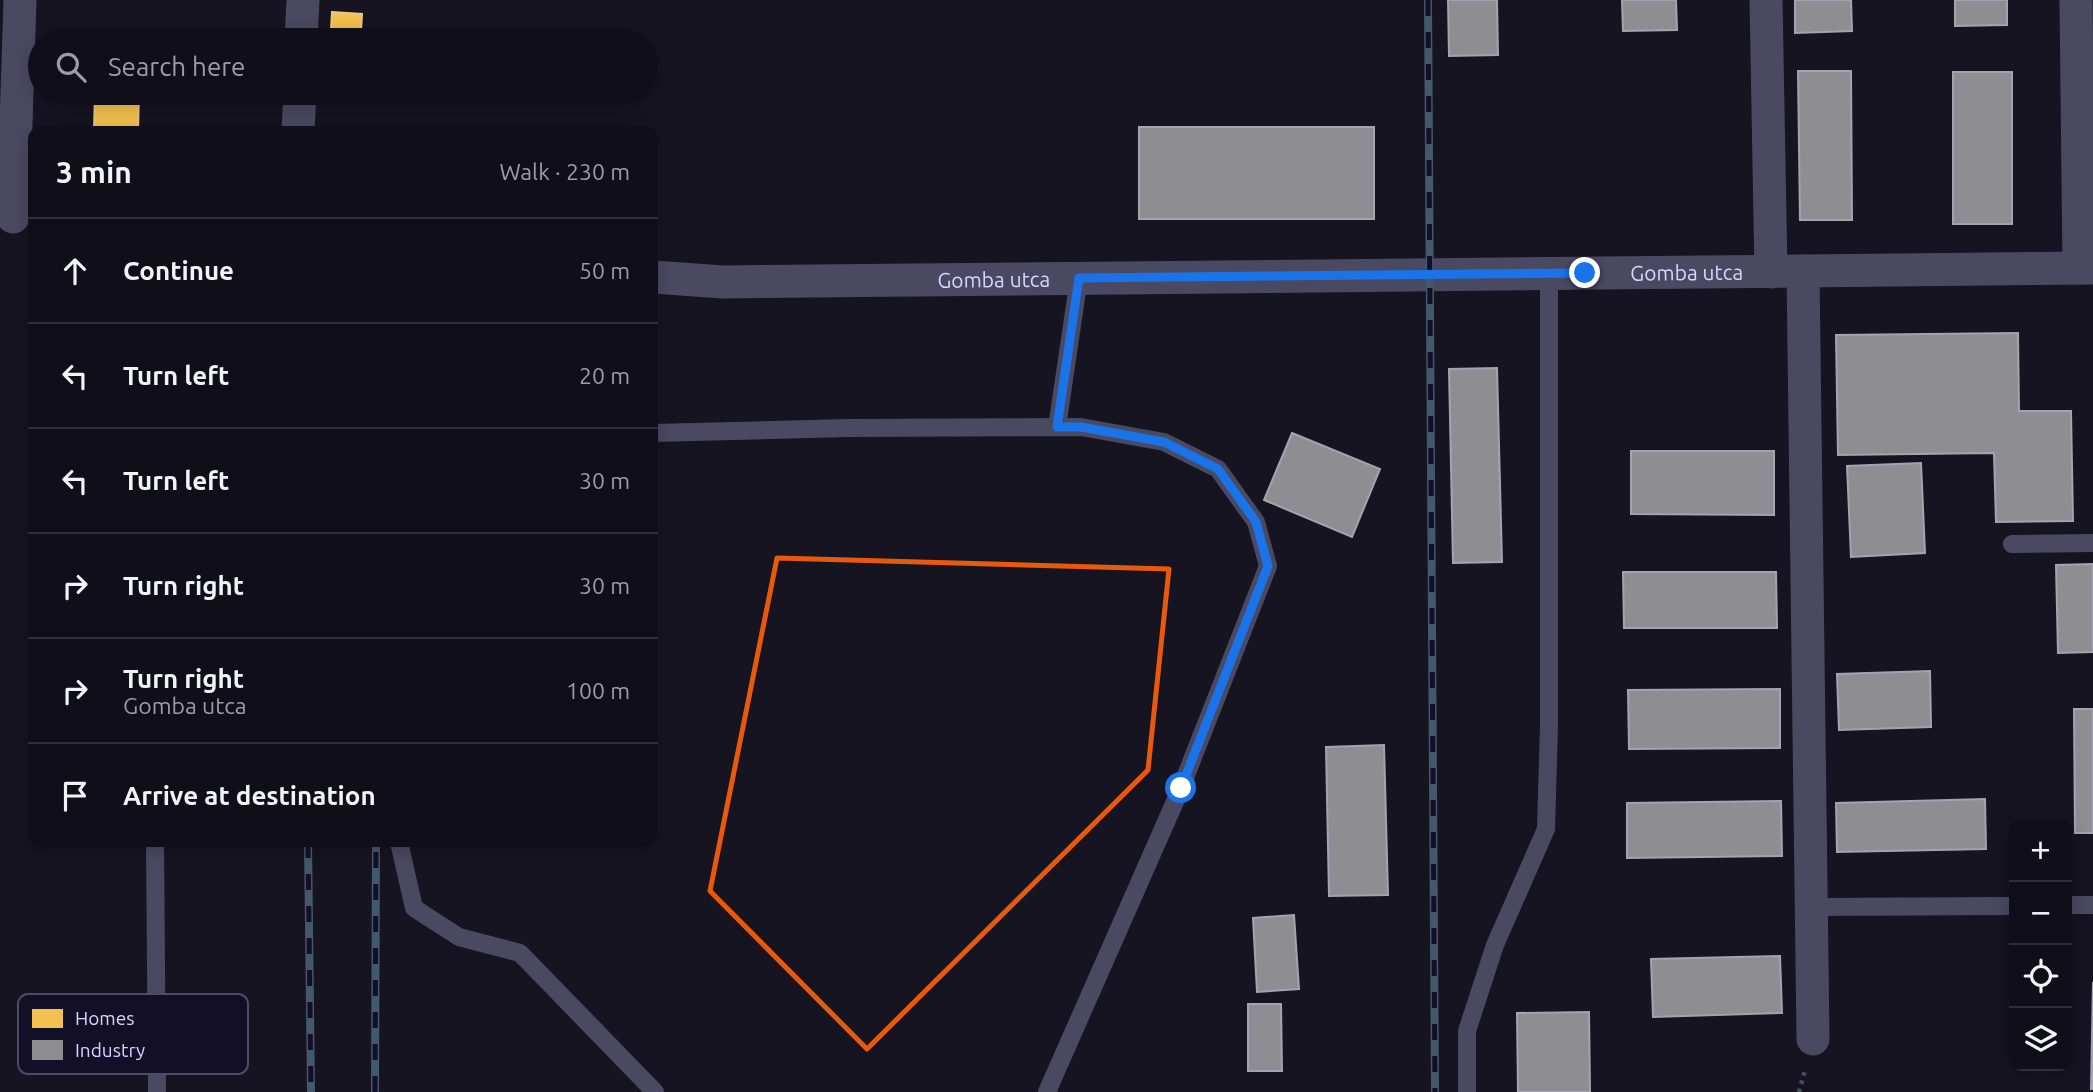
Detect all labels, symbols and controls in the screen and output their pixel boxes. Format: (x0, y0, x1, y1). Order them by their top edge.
search box (28, 28, 658, 105)
icon: search (52, 48, 90, 86)
text: Search here (108, 52, 245, 81)
text: 3 min (56, 155, 132, 189)
text: Walk · 230 m (499, 159, 630, 184)
icon: ahead (56, 252, 94, 290)
text: Continue (123, 256, 234, 285)
route end (1569, 257, 1600, 288)
text: 50 m (579, 258, 630, 283)
street label: Gomba utca (1630, 260, 1743, 285)
street label: Gomba utca (937, 267, 1050, 292)
icon: left (56, 357, 94, 395)
text: Turn left (123, 361, 229, 390)
text: 20 m (579, 363, 630, 388)
icon: left (56, 462, 94, 500)
text: Turn left (123, 466, 229, 495)
text: 30 m (579, 468, 630, 493)
icon: right (56, 567, 94, 605)
text: Turn right (123, 571, 244, 600)
text: 30 m (579, 573, 630, 598)
text: Turn right (123, 664, 244, 693)
icon: right (56, 672, 94, 710)
text: 100 m (566, 678, 630, 703)
text: Gomba utca (123, 693, 247, 718)
route start (1165, 772, 1196, 803)
icon: arrive (56, 777, 94, 815)
text: Arrive at destination (123, 781, 376, 810)
map controls (2009, 819, 2072, 1071)
button: + (2009, 819, 2072, 882)
button: − (2009, 882, 2072, 945)
button: locate (2009, 945, 2072, 1008)
legend (18, 994, 248, 1074)
text: Homes (75, 1007, 135, 1029)
button: layers (2009, 1008, 2072, 1071)
text: Industry (75, 1039, 145, 1061)

